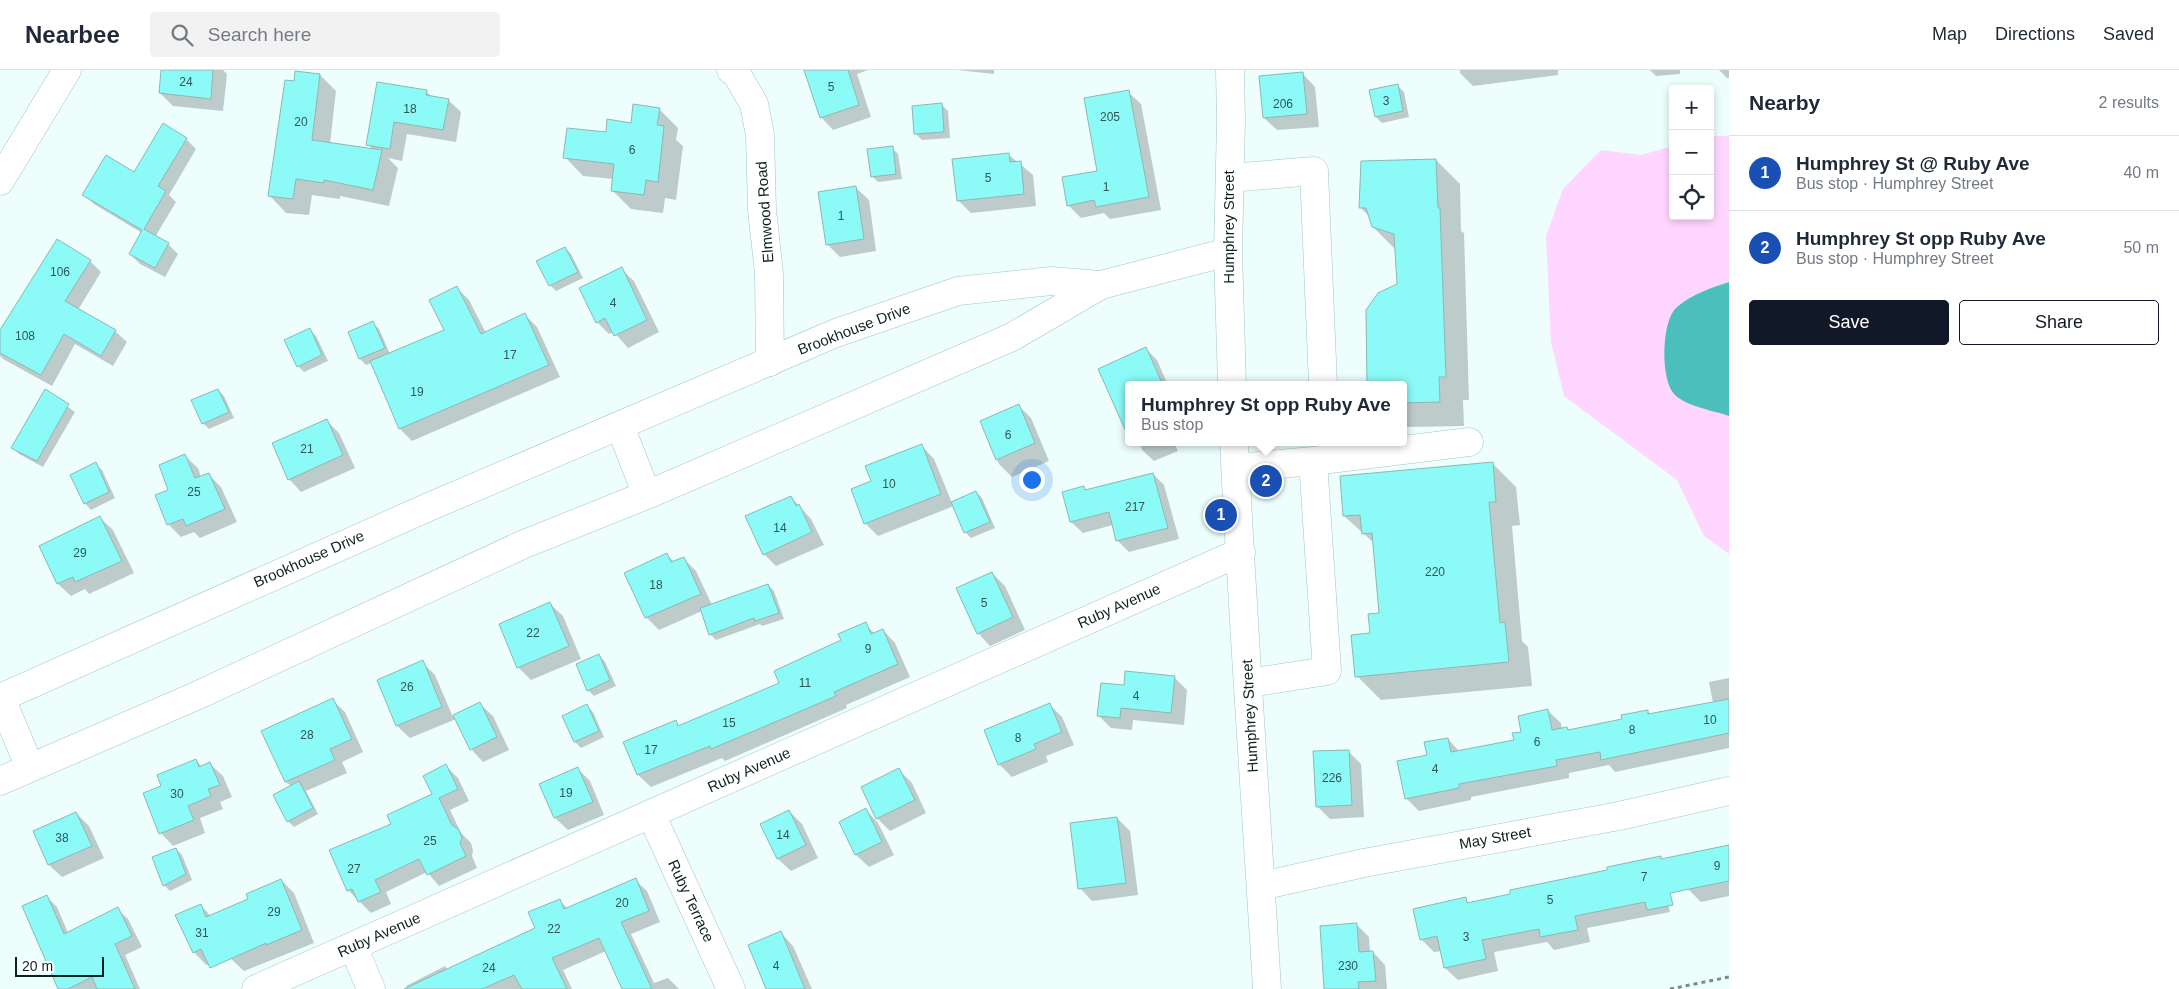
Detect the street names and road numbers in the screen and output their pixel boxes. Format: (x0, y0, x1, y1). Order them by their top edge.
street label: Elmwood Road (752, 161, 777, 263)
street label: Humphrey Street (1220, 169, 1237, 284)
street label: Brookhouse Drive (795, 299, 913, 358)
street label: Brookhouse Drive (251, 527, 367, 591)
street label: Ruby Avenue (1075, 580, 1163, 631)
street label: Humphrey Street (1238, 658, 1261, 773)
street label: Ruby Avenue (705, 744, 793, 795)
street label: May Street (1458, 823, 1533, 852)
street label: Ruby Terrace (665, 857, 718, 945)
street label: Ruby Avenue (335, 909, 423, 960)

